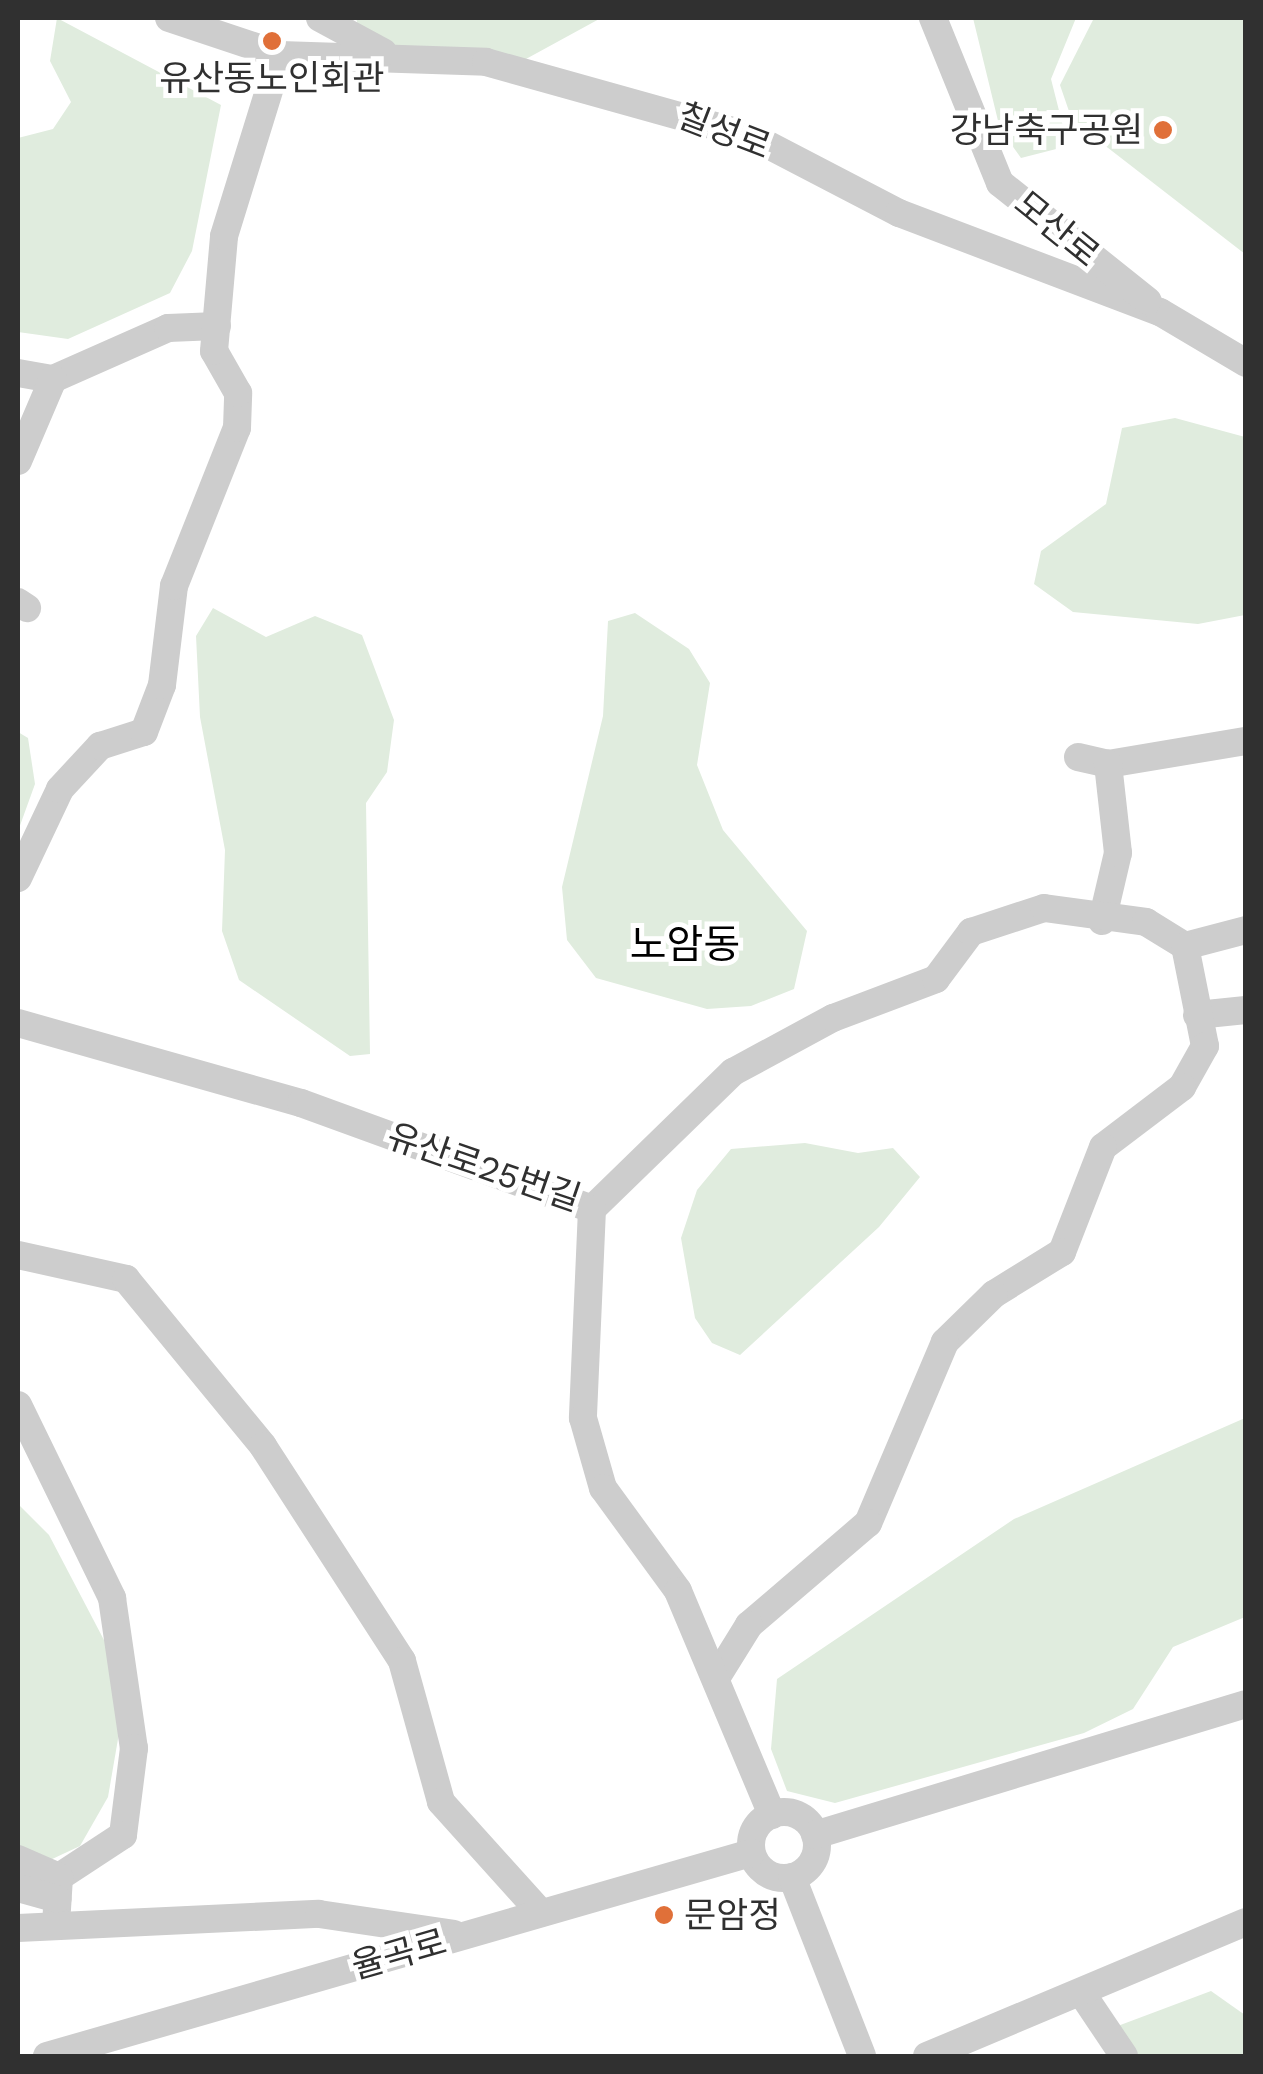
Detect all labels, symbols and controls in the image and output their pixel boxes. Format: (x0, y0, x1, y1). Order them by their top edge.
marker: 유산동노인회관 (261, 30, 283, 52)
place label: 유산동노인회관 (159, 57, 385, 99)
street label: 칠성로 (671, 94, 777, 168)
place label: 강남축구공원 (950, 109, 1143, 151)
marker: 강남축구공원 (1152, 119, 1174, 141)
street label: 모산로 (1006, 182, 1108, 276)
district label: 노암동 (630, 921, 740, 969)
street label: 유산로25번길 (382, 1114, 586, 1220)
place label: 문암정 (684, 1894, 781, 1936)
marker: 문암정 (653, 1904, 675, 1926)
street label: 율곡로 (347, 1921, 451, 1987)

